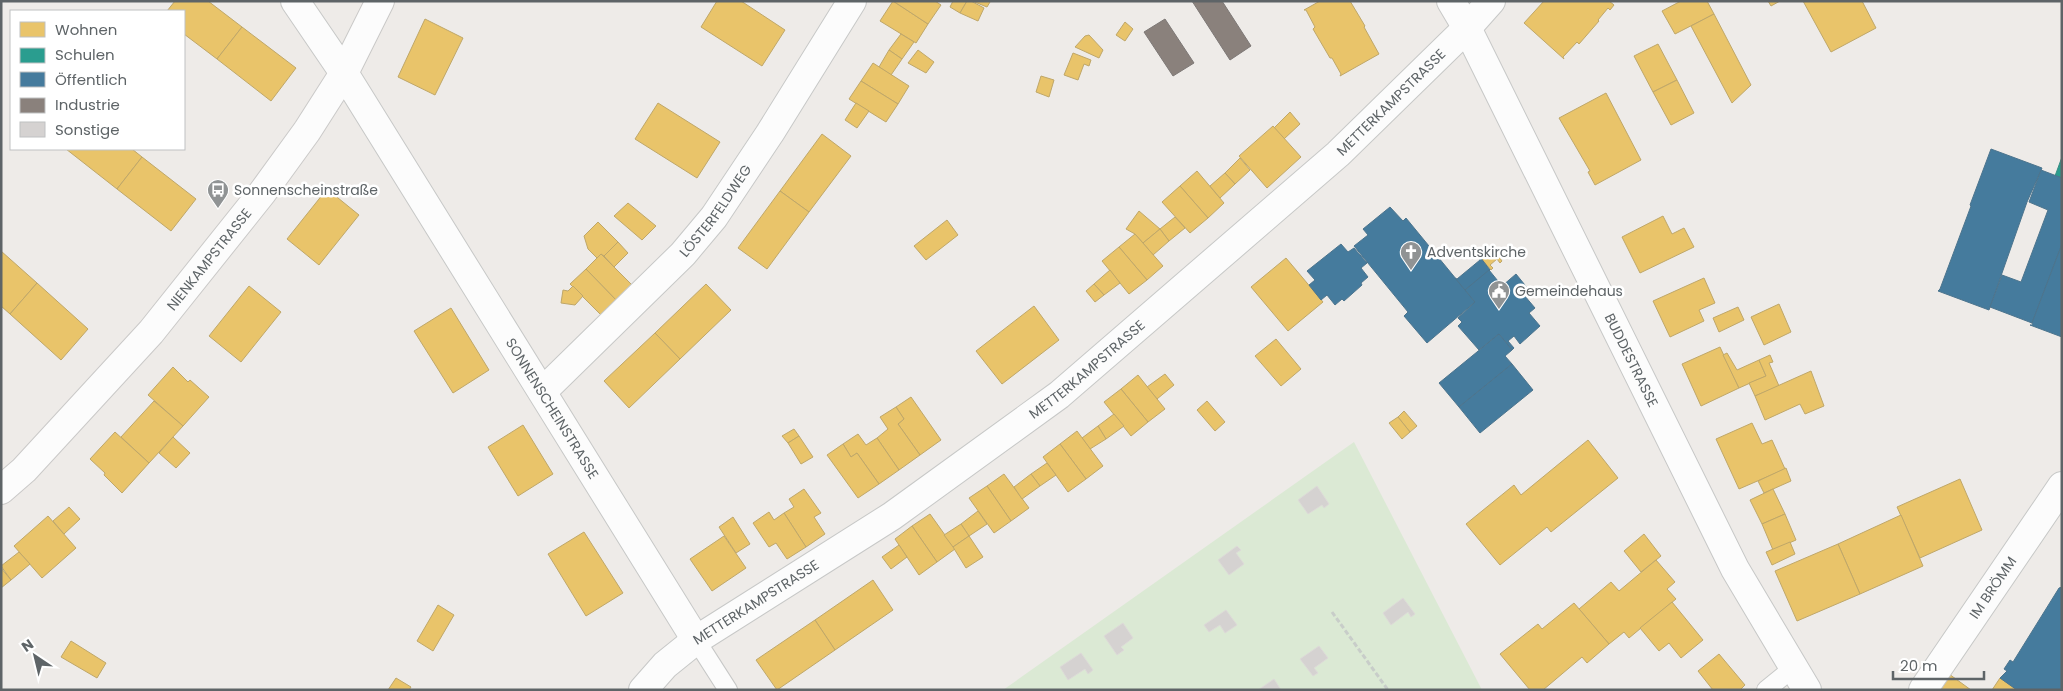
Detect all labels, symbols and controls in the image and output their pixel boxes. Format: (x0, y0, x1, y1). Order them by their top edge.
legend (10, 10, 185, 150)
text: Wohnen (55, 19, 117, 40)
text: Schulen (55, 44, 115, 65)
street label: METTERKAMPSTRASSE (1332, 44, 1450, 160)
text: Öffentlich (55, 69, 127, 90)
text: Industrie (55, 94, 120, 115)
text: Sonstige (55, 119, 119, 140)
street label: LÖSTERFELDWEG (675, 161, 756, 261)
bus stop icon: Sonnenscheinstraße (206, 178, 230, 209)
place label: Sonnenscheinstraße (234, 180, 378, 200)
street label: NIENKAMPSTRASSE (162, 204, 256, 315)
church icon: Adventskirche (1399, 240, 1423, 271)
place label: Adventskirche (1427, 242, 1526, 262)
public building icon: Gemeindehaus (1487, 279, 1511, 310)
place label: Gemeindehaus (1515, 281, 1623, 301)
street label: BUDDESTRASSE (1600, 310, 1663, 410)
street label: METTERKAMPSTRASSE (1025, 315, 1149, 424)
street label: SONNENSCHEINSTRASSE (501, 334, 604, 483)
street label: IM BRÖMM (1964, 552, 2021, 623)
street label: METTERKAMPSTRASSE (689, 555, 823, 649)
north arrow (10, 631, 60, 681)
text: N (17, 634, 38, 657)
scale bar (1893, 648, 1984, 680)
text: 20 m (1900, 655, 1938, 676)

